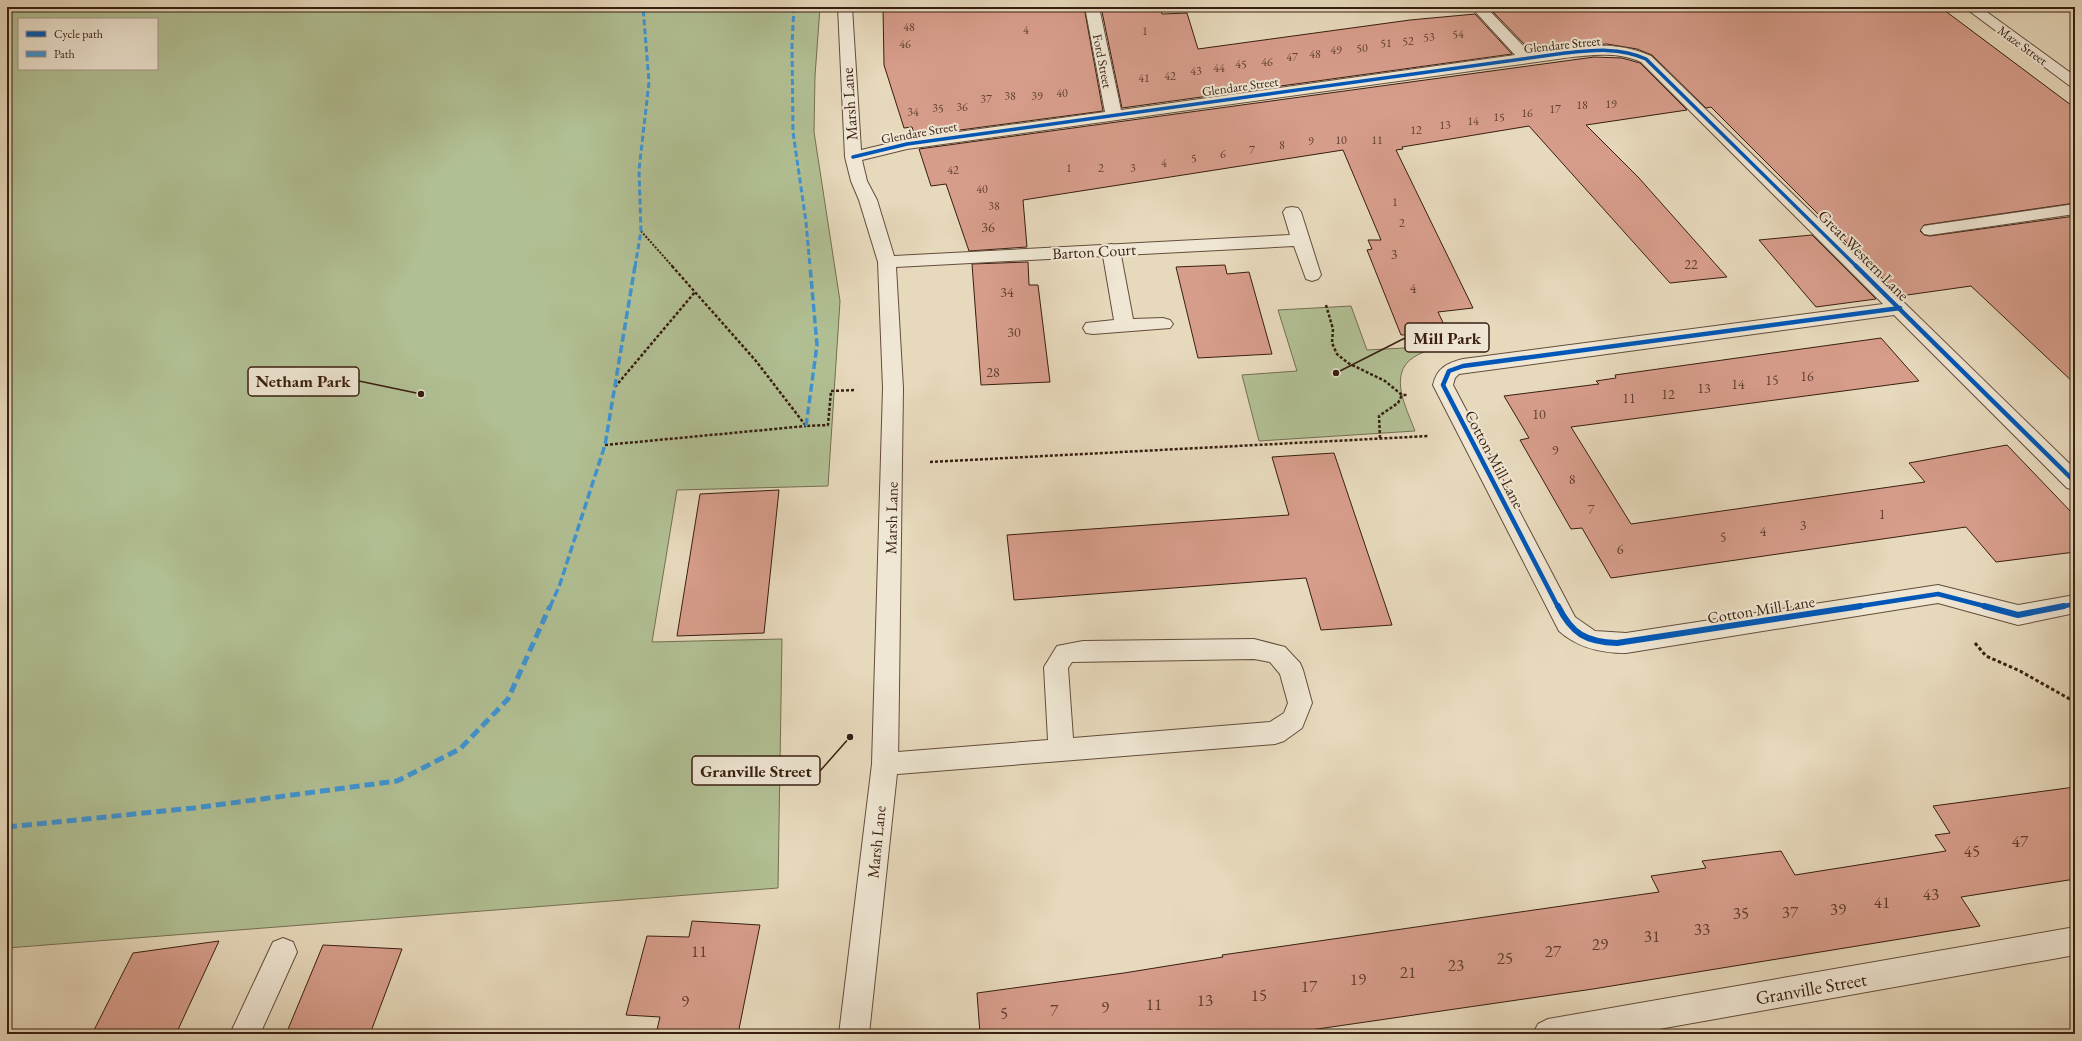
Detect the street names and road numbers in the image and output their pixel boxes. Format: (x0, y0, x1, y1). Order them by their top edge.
street label: Maze Street (1994, 22, 2051, 69)
street label: Glendare Street (1523, 32, 1601, 57)
street label: Ford Street (1089, 33, 1116, 90)
street label: Marsh Lane (836, 67, 863, 141)
street label: Glendare Street (1201, 73, 1279, 100)
street label: Glendare Street (880, 117, 958, 148)
street label: Great Western Lane (1813, 205, 1914, 306)
street label: Barton Court (1052, 239, 1136, 264)
street label: Cotton Mill Lane (1460, 406, 1529, 512)
street label: Marsh Lane (880, 481, 903, 555)
street label: Cotton Mill Lane (1706, 591, 1816, 628)
street label: Marsh Lane (862, 805, 891, 879)
street label: Granville Street (1754, 966, 1869, 1011)

